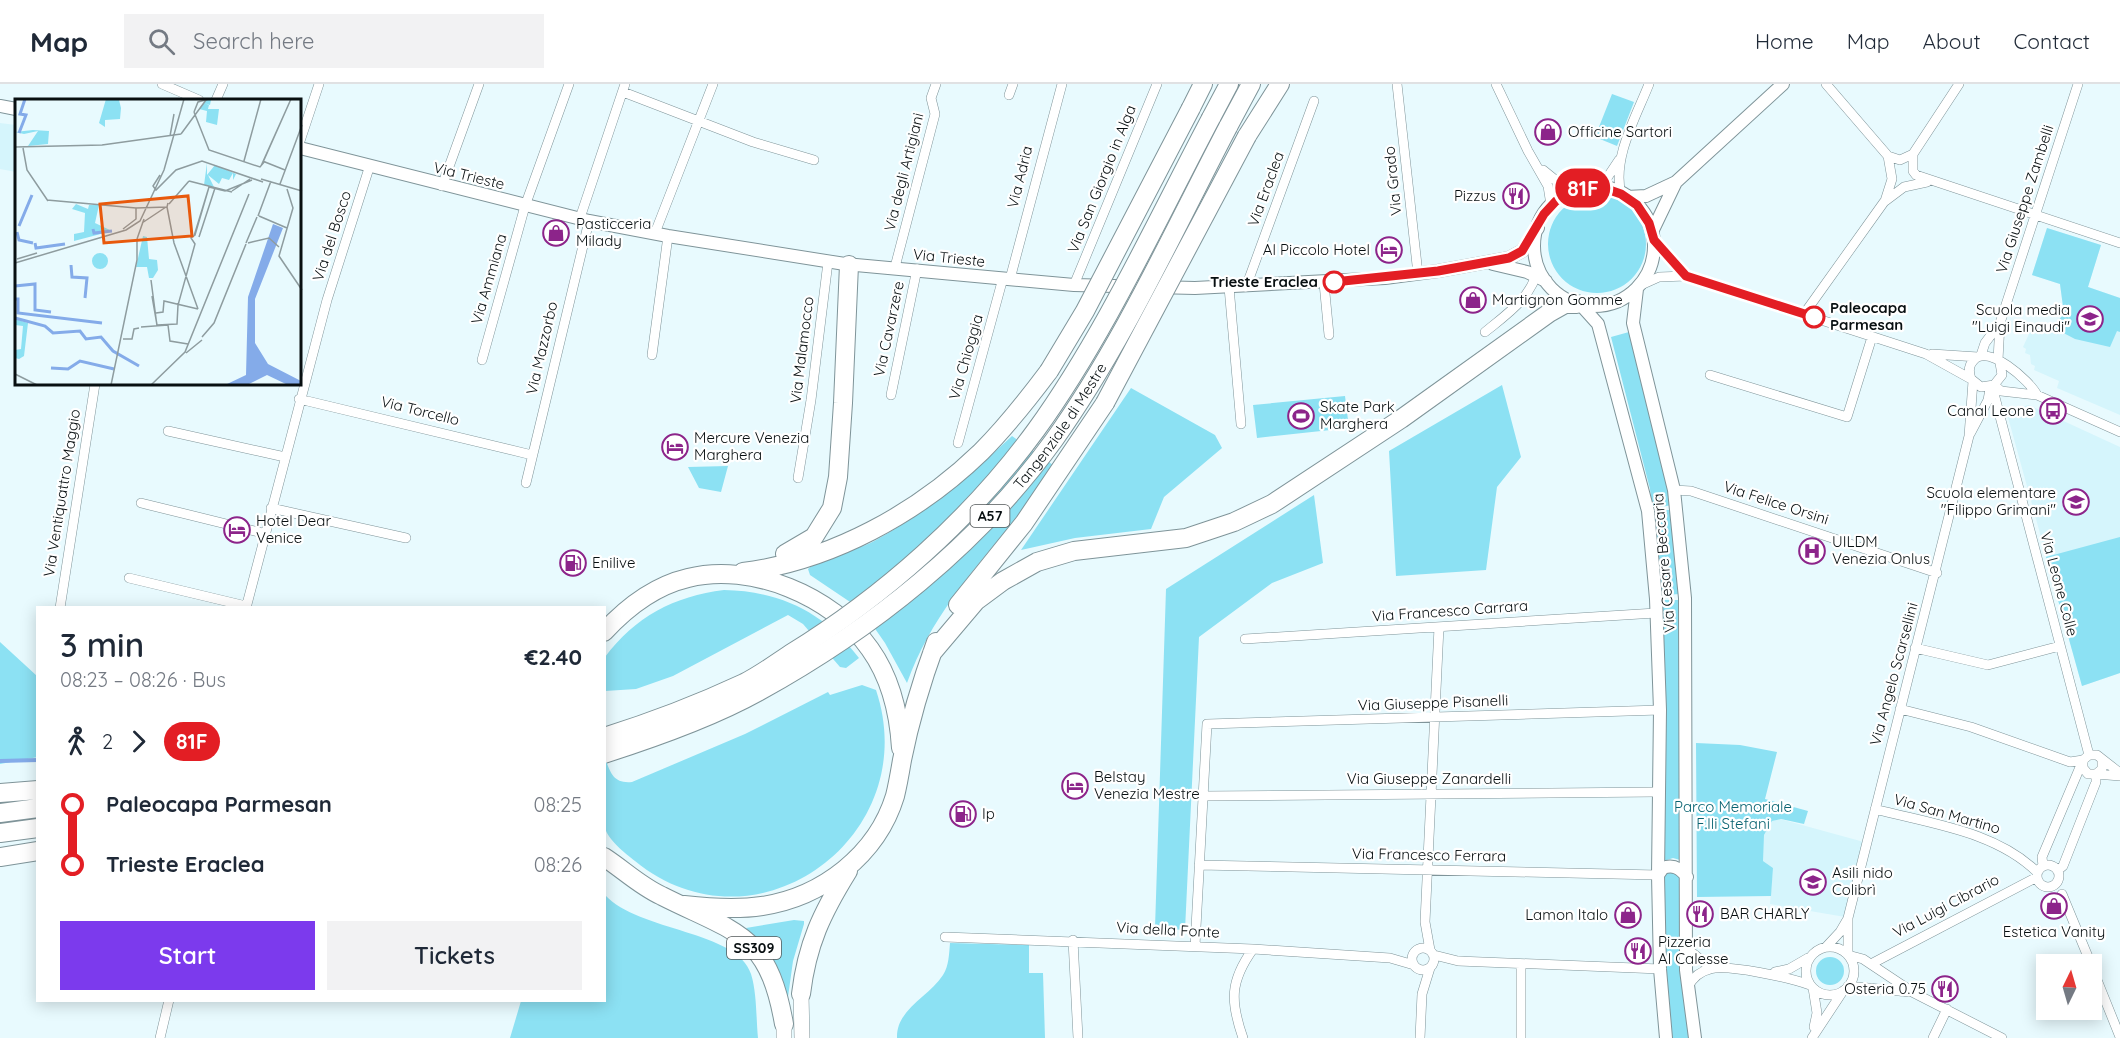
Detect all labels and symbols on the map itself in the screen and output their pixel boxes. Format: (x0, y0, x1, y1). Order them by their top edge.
inset map (15, 99, 302, 386)
street label: Via San Giorgio in Alga (1063, 102, 1140, 256)
street label: Via degli Artigiani (880, 111, 927, 233)
shop icon: Officine Sartori (1533, 117, 1563, 147)
place label: Officine Sartori (1568, 122, 1672, 141)
street label: Via Giuseppe Zambelli (1992, 122, 2057, 275)
street label: Via Adria (1003, 144, 1036, 210)
street label: Via Grado (1379, 145, 1406, 217)
street label: Via Eraclea (1243, 149, 1288, 229)
street label: Via Trieste (432, 158, 507, 194)
line badge: 81F (1548, 168, 1618, 208)
restaurant icon: Pizzus (1501, 181, 1531, 211)
place label: Pizzus (1454, 186, 1496, 205)
street label: Via del Bosco (308, 188, 355, 284)
place label: Pasticceria Milady (576, 214, 651, 250)
shop icon: Pasticceria Milady (541, 218, 571, 248)
street label: Via Ammiana (467, 231, 511, 326)
hotel icon: Al Piccolo Hotel (1374, 235, 1404, 265)
place label: Al Piccolo Hotel (1263, 240, 1370, 259)
street label: Via Trieste (912, 244, 986, 271)
marker: Trieste Eraclea (1323, 271, 1345, 293)
place label: Trieste Eraclea (1210, 272, 1318, 291)
street label: Via Cavarzere (869, 279, 908, 378)
shop icon: Martignon Gomme (1458, 285, 1488, 315)
place label: Martignon Gomme (1492, 290, 1623, 309)
street label: Via Malamocco (786, 295, 817, 405)
place label: Paleocapa Parmesan (1830, 298, 1907, 334)
street label: Via Mazzorbo (522, 299, 561, 396)
place label: Scuola media "Luigi Einaudi" (1972, 300, 2070, 336)
school or university icon: Scuola media "Luigi Einaudi" (2075, 304, 2105, 334)
marker: Paleocapa Parmesan (1803, 306, 1825, 328)
street label: Via Chioggia (944, 312, 987, 402)
street label: Tangenziale di Mestre (1009, 359, 1111, 493)
street label: Via Torcello (379, 392, 461, 429)
bus stop icon: Canal Leone (2038, 396, 2068, 426)
place label: Skate Park Marghera (1320, 397, 1395, 433)
sports icon: Skate Park Marghera (1286, 401, 1316, 431)
place label: Canal Leone (1947, 401, 2034, 420)
street label: Via Ventiquattro Maggio (39, 408, 84, 578)
place label: Mercure Venezia Marghera (694, 428, 809, 464)
hotel icon: Mercure Venezia Marghera (660, 432, 690, 462)
street label: Via Felice Orsini (1721, 477, 1831, 528)
place label: Scuola elementare "Filippo Grimani" (1926, 483, 2056, 519)
school or university icon: Scuola elementare "Filippo Grimani" (2061, 487, 2091, 517)
street label: Via Cesare Beccaria (1648, 493, 1679, 634)
road number: A57 (970, 505, 1010, 527)
place label: Hotel Dear Venice (256, 511, 331, 547)
hotel icon: Hotel Dear Venice (222, 515, 252, 545)
street label: Via Leone Colle (2036, 530, 2083, 638)
place label: UILDM Venezia Onlus (1832, 532, 1930, 568)
hospital icon: UILDM Venezia Onlus (1797, 536, 1827, 566)
fuel station icon: Enilive (558, 548, 588, 578)
place label: Enilive (592, 553, 635, 572)
street label: Via Francesco Carrara (1371, 596, 1529, 625)
street label: Via Angelo Scarsellini (1865, 600, 1922, 747)
street label: Via Giuseppe Pisanelli (1357, 690, 1508, 715)
place label: Belstay Venezia Mestre (1094, 767, 1200, 803)
street label: Via Giuseppe Zanardelli (1347, 769, 1511, 788)
hotel icon: Belstay Venezia Mestre (1060, 771, 1090, 801)
street label: Via San Martino (1892, 789, 2003, 838)
park label: Parco Memoriale F.lli Stefani (1674, 797, 1792, 833)
fuel station icon: Ip (948, 799, 978, 829)
place label: Ip (982, 804, 995, 823)
street label: Via Francesco Ferrara (1352, 844, 1506, 865)
place label: Asili nido Colibrì (1832, 863, 1893, 899)
school or university icon: Asili nido Colibrì (1798, 867, 1828, 897)
street label: Via Luigi Cibrario (1889, 870, 2002, 942)
shop icon: Estetica Vanity (2039, 891, 2069, 921)
restaurant icon: BAR CHARLY (1685, 899, 1715, 929)
shop icon: Lamon Italo (1613, 900, 1643, 930)
place label: BAR CHARLY (1720, 904, 1810, 923)
place label: Lamon Italo (1525, 905, 1608, 924)
street label: Via della Fonte (1116, 917, 1220, 942)
place label: Estetica Vanity (2003, 922, 2105, 941)
place label: Pizzeria Al Calesse (1658, 932, 1728, 968)
restaurant icon: Pizzeria Al Calesse (1623, 936, 1653, 966)
road number: SS309 (727, 937, 781, 959)
north arrow (2036, 954, 2102, 1020)
restaurant icon: Osteria 0.75 (1930, 974, 1960, 1004)
place label: Osteria 0.75 (1844, 979, 1926, 998)

